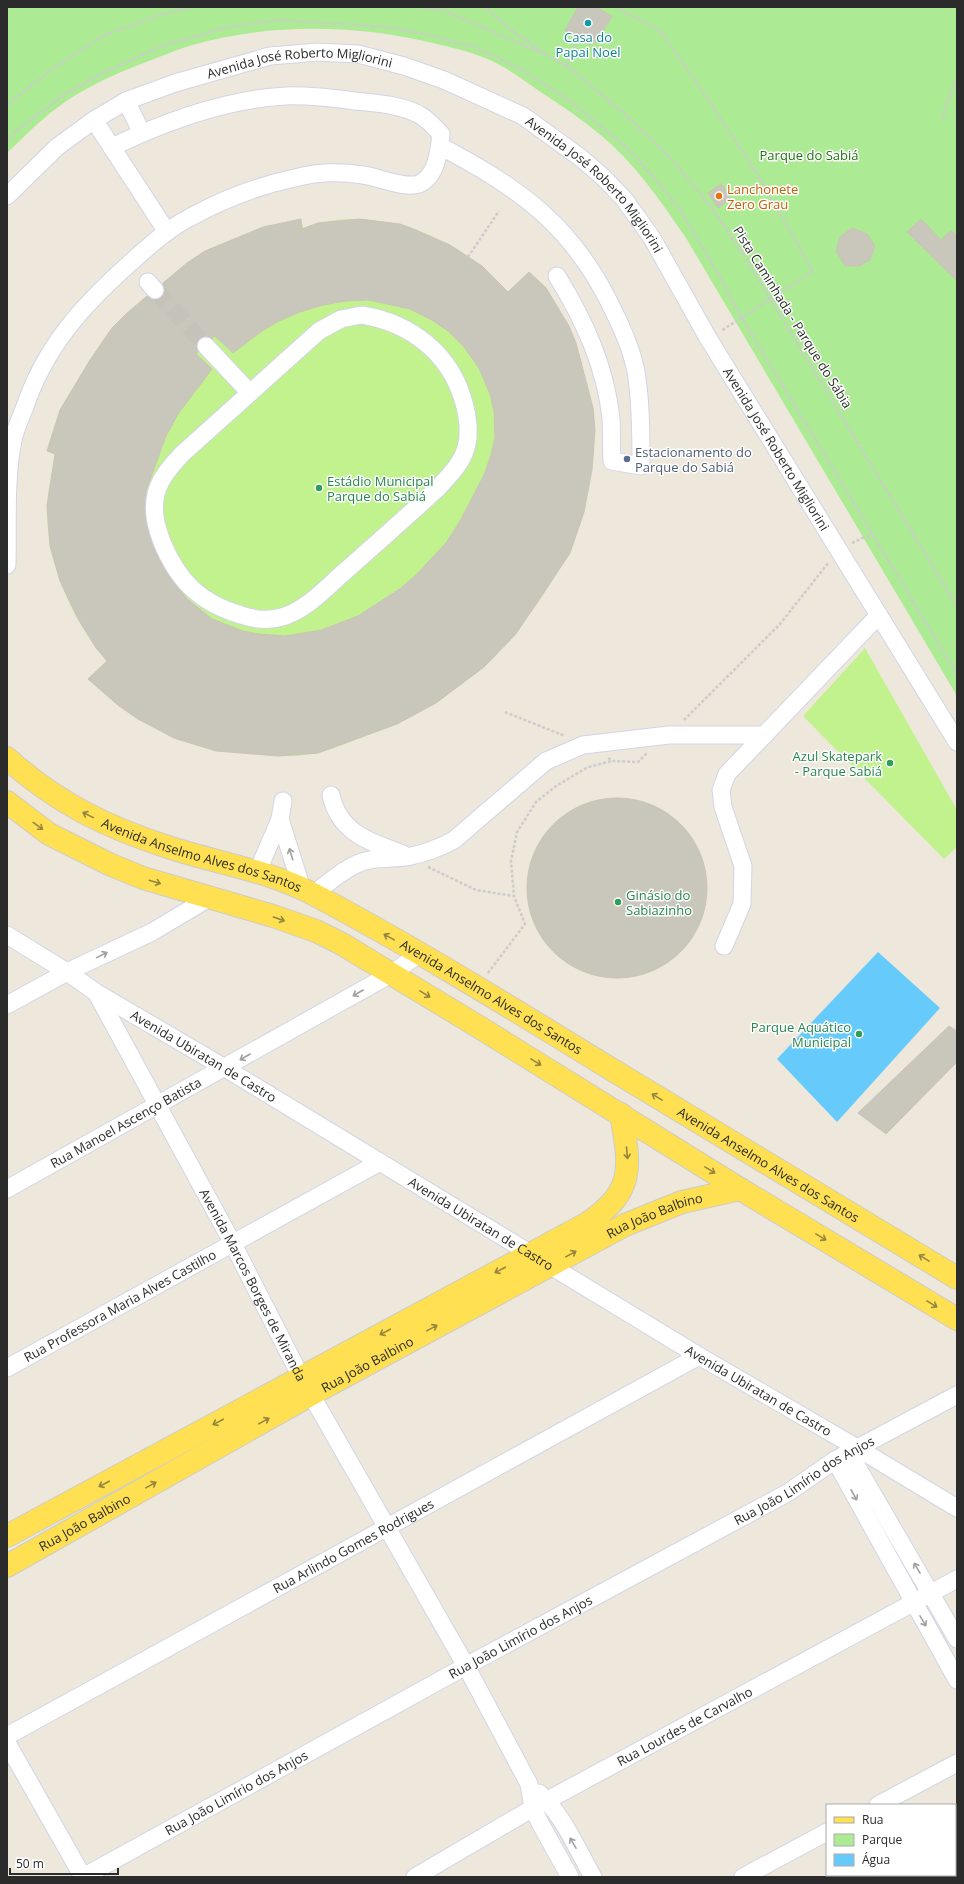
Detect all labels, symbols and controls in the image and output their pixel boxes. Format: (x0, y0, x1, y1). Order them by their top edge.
marker: Casa do Papai Noel (583, 18, 593, 28)
place label: Casa do Papai Noel (555, 28, 621, 61)
street label: Avenida José Roberto Migliorini (205, 43, 394, 83)
street label: Avenida José Roberto Migliorini (522, 112, 667, 256)
park label: Parque do Sabiá (760, 146, 858, 164)
place label: Lanchonete Zero Grau (727, 180, 798, 213)
marker: Lanchonete Zero Grau (714, 191, 724, 201)
street label: Pista Caminhada - Parque do Sábia (729, 223, 857, 411)
street label: Avenida José Roberto Migliorini (719, 364, 834, 534)
place label: Estacionamento do Parque do Sabiá (635, 443, 752, 476)
marker: Estacionamento do Parque do Sabiá (622, 454, 632, 464)
place label: Estádio Municipal Parque do Sabiá (327, 472, 434, 505)
marker: Estádio Municipal Parque do Sabiá (314, 483, 324, 493)
place label: Azul Skatepark - Parque Sabiá (793, 747, 882, 780)
marker: Azul Skatepark - Parque Sabiá (885, 758, 895, 768)
one-way arrow (82, 811, 94, 818)
street label: Avenida Anselmo Alves dos Santos (99, 813, 305, 896)
one-way arrow (32, 822, 43, 830)
one-way arrow (287, 848, 294, 861)
one-way arrow (148, 879, 161, 886)
place label: Ginásio do Sabiazinho (626, 886, 692, 919)
marker: Ginásio do Sabiazinho (613, 897, 623, 907)
one-way arrow (273, 915, 285, 923)
one-way arrow (383, 932, 395, 940)
street label: Avenida Anselmo Alves dos Santos (397, 935, 586, 1058)
one-way arrow (96, 951, 108, 958)
one-way arrow (352, 989, 364, 997)
one-way arrow (419, 990, 431, 998)
street label: Avenida Ubiratan de Castro (127, 1006, 280, 1106)
place label: Parque Aquático Municipal (751, 1018, 851, 1051)
marker: Parque Aquático Municipal (854, 1029, 864, 1039)
one-way arrow (239, 1054, 251, 1061)
one-way arrow (530, 1058, 542, 1066)
street label: Rua Manoel Ascenço Batista (47, 1073, 204, 1172)
one-way arrow (651, 1092, 662, 1101)
street label: Avenida Anselmo Alves dos Santos (674, 1103, 863, 1226)
one-way arrow (624, 1146, 631, 1159)
one-way arrow (704, 1166, 715, 1174)
street label: Avenida Ubiratan de Castro (405, 1173, 557, 1275)
street label: Avenida Marcos Borges de Miranda (195, 1185, 311, 1384)
street label: Rua João Balbino (603, 1189, 705, 1242)
one-way arrow (815, 1234, 827, 1242)
street label: Rua Professora Maria Alves Castilho (20, 1245, 220, 1366)
one-way arrow (565, 1249, 577, 1257)
one-way arrow (918, 1254, 930, 1262)
one-way arrow (494, 1267, 506, 1275)
one-way arrow (926, 1301, 938, 1309)
one-way arrow (426, 1324, 438, 1332)
one-way arrow (379, 1328, 391, 1336)
street label: Rua João Balbino (318, 1332, 417, 1396)
street label: Avenida Ubiratan de Castro (682, 1341, 835, 1440)
one-way arrow (258, 1417, 270, 1424)
one-way arrow (212, 1419, 224, 1426)
street label: Rua João Limírio dos Anjos (731, 1432, 877, 1529)
one-way arrow (98, 1481, 110, 1488)
one-way arrow (145, 1481, 157, 1488)
street label: Rua João Balbino (35, 1489, 134, 1555)
one-way arrow (850, 1489, 858, 1501)
street label: Rua Arlindo Gomes Rodrigues (269, 1494, 437, 1597)
one-way arrow (913, 1562, 921, 1574)
street label: Rua João Limírio dos Anjos (445, 1591, 595, 1683)
one-way arrow (920, 1615, 928, 1627)
street label: Rua Lourdes de Carvalho (614, 1682, 756, 1770)
street label: Rua João Limírio dos Anjos (162, 1746, 311, 1839)
legend (826, 1804, 956, 1876)
text: Rua (862, 1811, 883, 1828)
text: Parque (862, 1831, 902, 1848)
one-way arrow (569, 1837, 577, 1849)
scale bar (10, 1850, 118, 1876)
text: Água (862, 1851, 890, 1868)
text: 50 m (16, 1855, 44, 1872)

